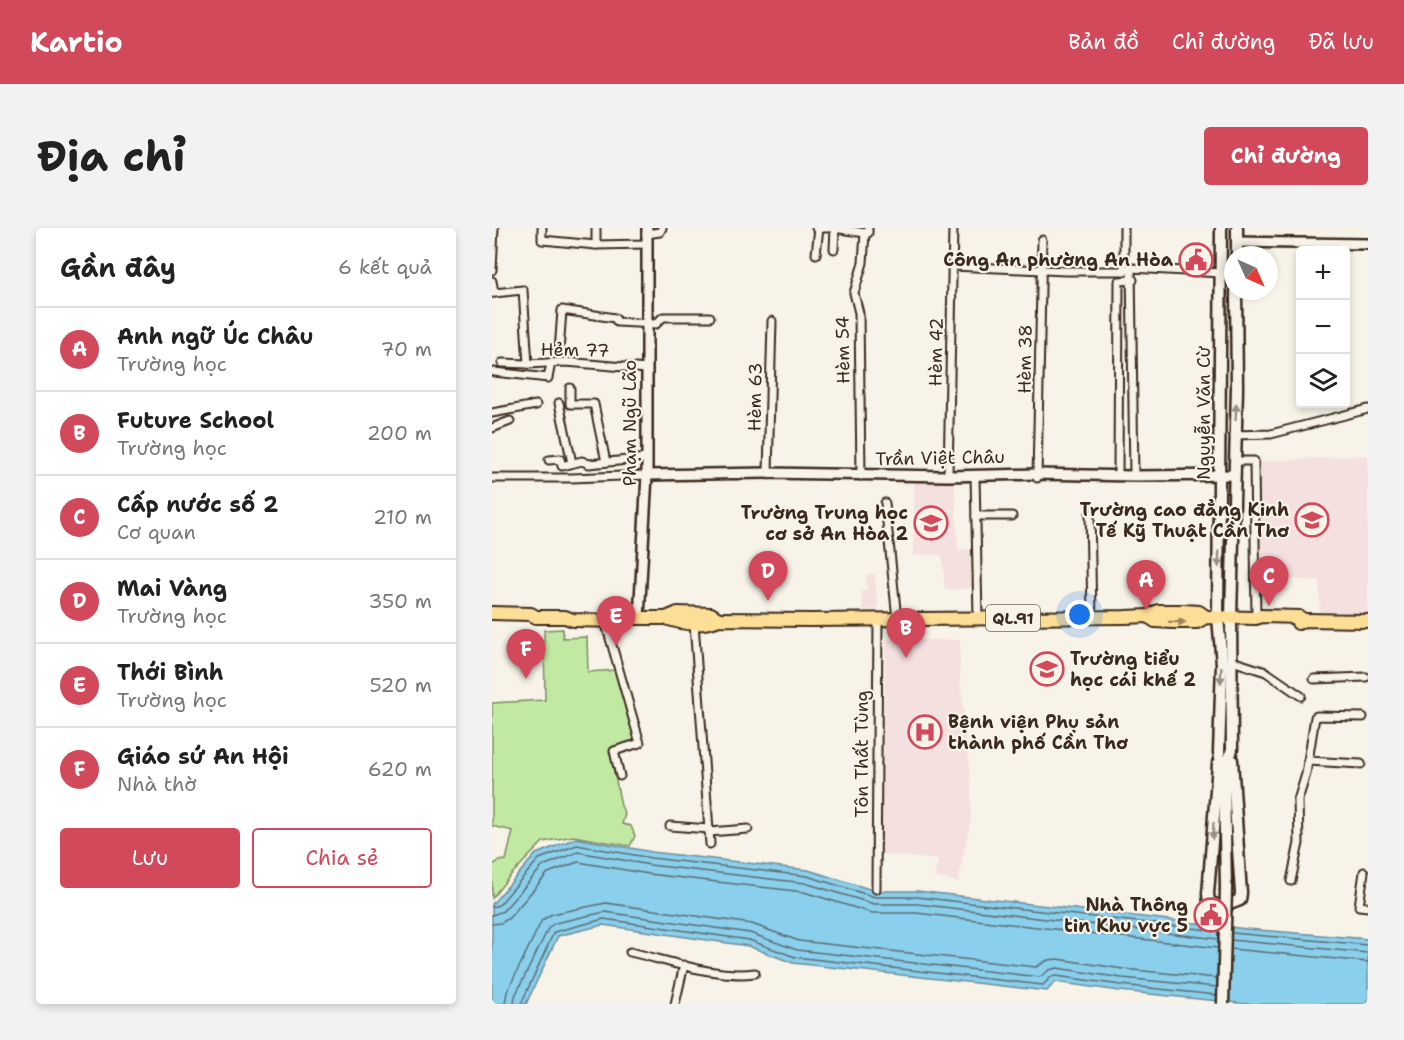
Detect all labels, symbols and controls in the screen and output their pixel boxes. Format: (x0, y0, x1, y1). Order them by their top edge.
text: Kartio (30, 23, 123, 61)
text: Bản đồ (1068, 28, 1139, 56)
text: Chỉ đường (1172, 28, 1275, 56)
text: Đã lưu (1308, 28, 1374, 56)
button: Chỉ đường (1204, 127, 1368, 185)
text: Địa chỉ (36, 128, 185, 184)
public building icon: Công An phường An Hòa (1178, 242, 1214, 278)
north arrow (1224, 246, 1278, 300)
map controls (1296, 246, 1350, 408)
button: + (1296, 246, 1350, 300)
place label: Công An phường An Hòa (943, 248, 1174, 272)
text: Gần đây (60, 250, 176, 285)
text: 6 kết quả (338, 254, 432, 280)
button: − (1296, 300, 1350, 354)
street label: Hèm 54 (830, 316, 856, 384)
street label: Hèm 42 (923, 317, 949, 387)
text: Anh ngữ Úc Châu (117, 322, 313, 351)
street label: Hèm 38 (1012, 324, 1038, 394)
text: A (72, 336, 87, 362)
text: 70 m (380, 336, 432, 362)
street label: Hẻm 77 (540, 337, 610, 363)
street label: Nguyễn Văn Cừ (1192, 346, 1216, 480)
text: Trường học (117, 351, 227, 377)
button: layers (1296, 354, 1350, 408)
street label: Phạm Ngũ Lão (618, 360, 642, 486)
street label: Hèm 63 (742, 362, 768, 432)
one-way arrow (1231, 402, 1240, 421)
text: Future School (117, 406, 274, 435)
text: B (73, 420, 86, 446)
text: 200 m (367, 420, 432, 446)
text: Trường học (117, 435, 227, 461)
street label: Trần Việt Châu (875, 445, 1005, 471)
text: Cấp nước số 2 (117, 490, 278, 519)
place label: Trường cao đẳng Kinh Tế Kỹ Thuật Cần Thơ (1080, 498, 1289, 543)
place label: Trường Trung học cơ sở An Hòa 2 (741, 501, 908, 546)
school or university icon: Trường cao đẳng Kinh Tế Kỹ Thuật Cần Thơ (1294, 502, 1330, 538)
text: C (73, 504, 86, 530)
text: 210 m (373, 504, 432, 530)
school or university icon: Trường Trung học cơ sở An Hòa 2 (913, 505, 949, 541)
text: Cơ quan (117, 519, 196, 545)
one-way arrow (1214, 550, 1224, 569)
pin: D (748, 552, 788, 601)
pin: C (1250, 556, 1288, 606)
pin: A (1126, 560, 1166, 610)
text: Mai Vàng (117, 574, 227, 603)
text: D (72, 588, 87, 614)
text: 350 m (368, 588, 432, 614)
pin: E (596, 596, 636, 646)
your location (1065, 600, 1094, 629)
text: Trường học (117, 603, 227, 629)
road number: QL.91 (986, 605, 1040, 631)
pin: B (886, 608, 926, 658)
one-way arrow (1167, 617, 1186, 627)
pin: F (507, 630, 546, 679)
place label: Trường tiểu học cái khế 2 (1070, 647, 1196, 692)
school or university icon: Trường tiểu học cái khế 2 (1029, 651, 1065, 687)
text: Thới Bình (117, 658, 224, 687)
one-way arrow (1217, 666, 1226, 685)
text: E (73, 672, 86, 698)
text: 520 m (369, 672, 432, 698)
text: Trường học (117, 687, 227, 713)
street label: Tôn Thất Tùng (850, 690, 874, 818)
place label: Bệnh viện Phụ sản thành phố Cần Thơ (948, 710, 1128, 755)
hospital icon: Bệnh viện Phụ sản thành phố Cần Thơ (907, 714, 943, 750)
text: Giáo sứ An Hội (117, 742, 289, 771)
text: F (74, 756, 85, 782)
text: 620 m (368, 756, 432, 782)
text: Nhà thờ (117, 771, 197, 797)
one-way arrow (1208, 822, 1218, 841)
button: Lưu (60, 828, 240, 888)
button: Chia sẻ (252, 828, 432, 888)
place label: Nhà Thông tin Khu vực 5 (1064, 893, 1188, 938)
public building icon: Nhà Thông tin Khu vực 5 (1193, 897, 1229, 933)

